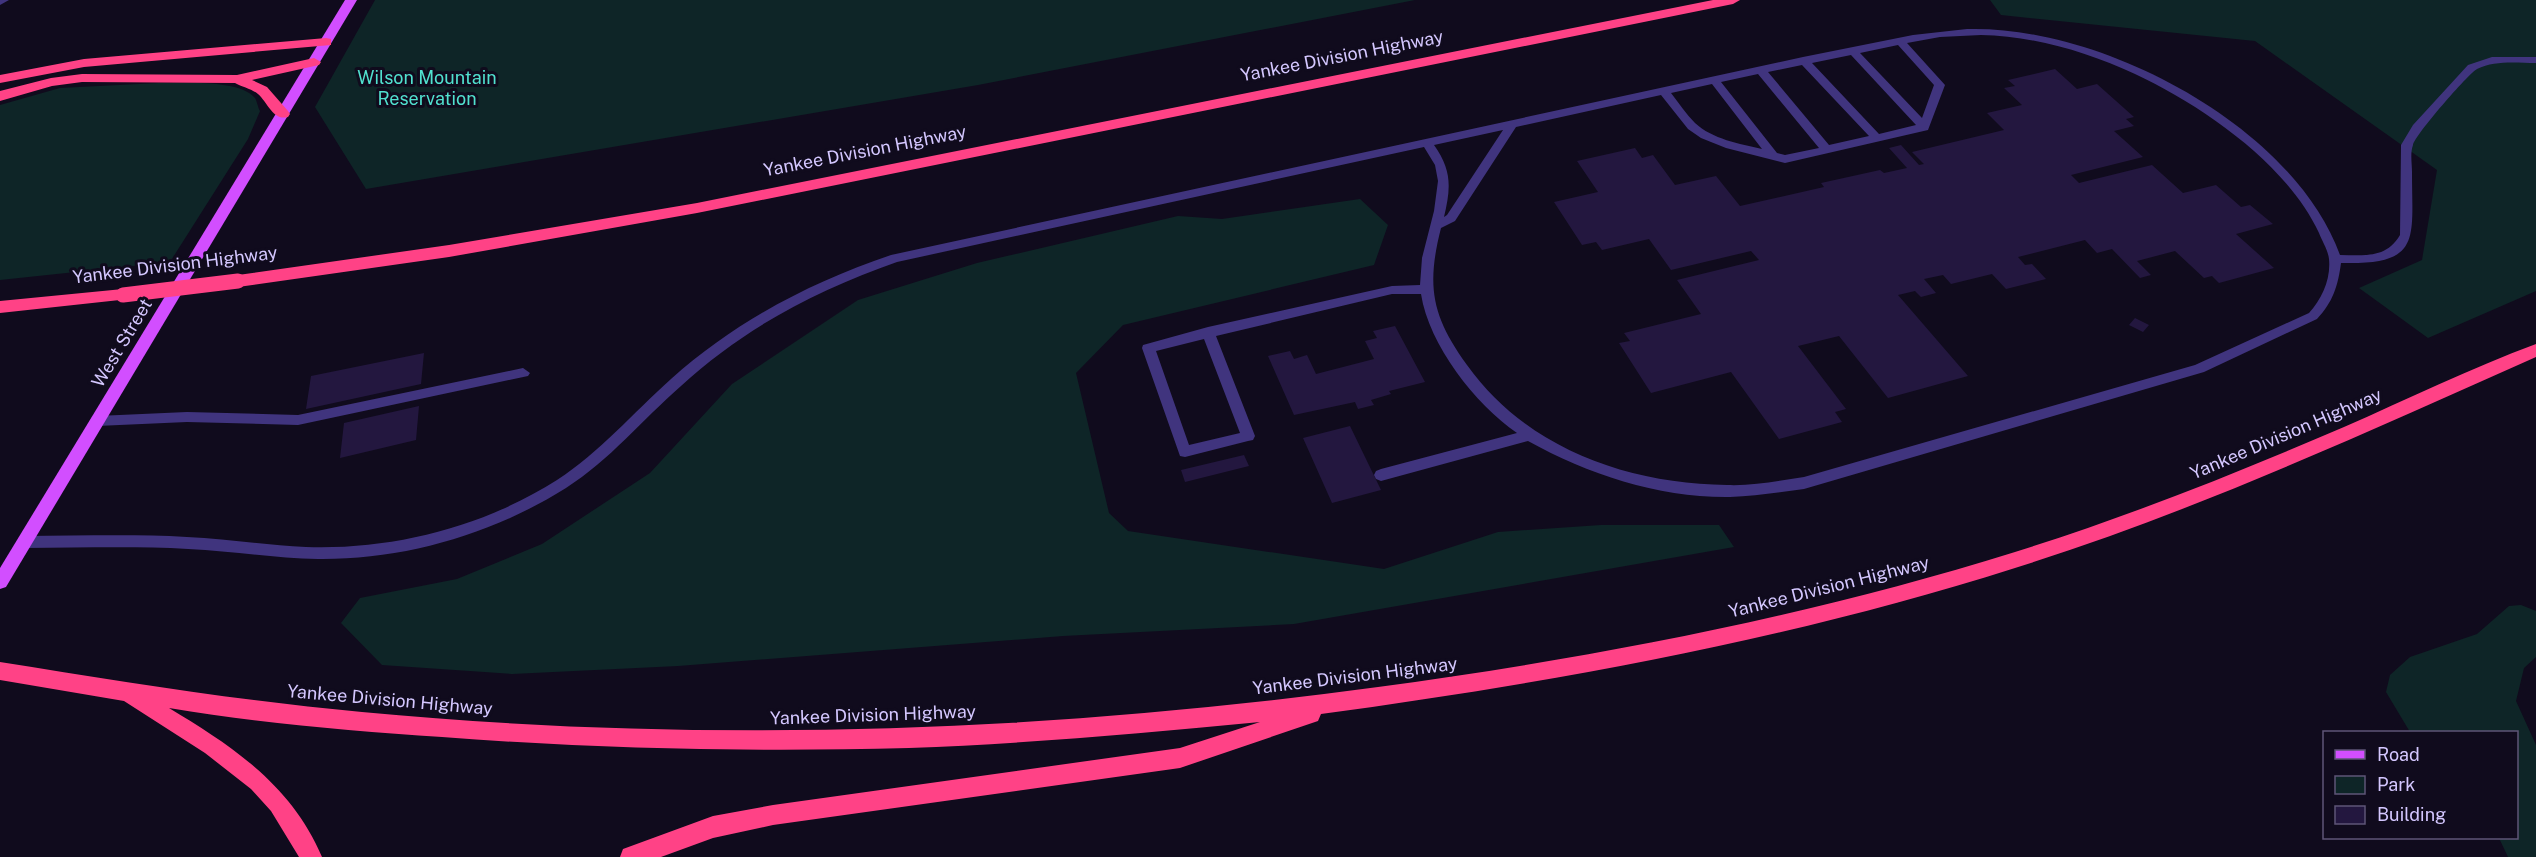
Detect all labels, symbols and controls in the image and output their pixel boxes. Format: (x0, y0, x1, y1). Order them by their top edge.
street label: Yankee Division Highway (1239, 25, 1445, 85)
park label: Wilson Mountain Reservation (357, 67, 497, 109)
street label: Yankee Division Highway (762, 120, 968, 180)
street label: Yankee Division Highway (71, 241, 279, 287)
street label: West Street (87, 295, 156, 391)
street label: Yankee Division Highway (2187, 383, 2385, 483)
street label: Yankee Division Highway (1726, 551, 1932, 622)
street label: Yankee Division Highway (1251, 652, 1459, 698)
street label: Yankee Division Highway (287, 680, 494, 719)
street label: Yankee Division Highway (770, 700, 977, 729)
legend (2323, 731, 2518, 839)
text: Road (2377, 744, 2420, 765)
text: Park (2377, 774, 2415, 795)
text: Building (2377, 804, 2446, 825)

